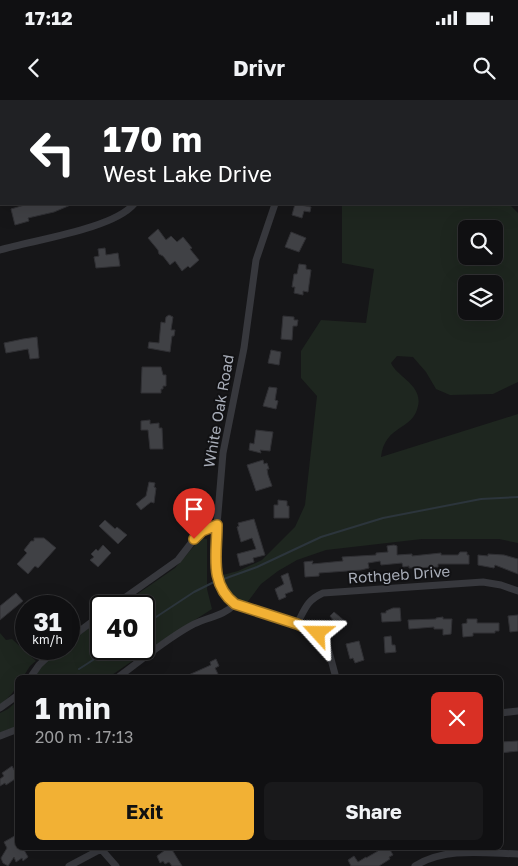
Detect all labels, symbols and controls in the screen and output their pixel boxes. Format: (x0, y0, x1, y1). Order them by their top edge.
text: 17:12 (25, 6, 73, 29)
icon: back (20, 54, 48, 82)
text: Drivr (233, 54, 285, 81)
icon: search (470, 54, 498, 82)
text: 170 m (103, 118, 202, 160)
icon: left (20, 120, 85, 185)
text: West Lake Drive (103, 160, 272, 187)
map controls (458, 220, 503, 320)
button: search (458, 220, 503, 265)
button: layers (458, 275, 503, 320)
street label: White Oak Road (199, 353, 237, 469)
pin (173, 488, 215, 539)
icon: arrive (180, 495, 208, 523)
street label: Rothgeb Drive (347, 561, 451, 587)
speed limit sign: 40 (90, 595, 155, 660)
text: 31 (33, 606, 62, 637)
position arrow (291, 606, 343, 658)
text: km/h (32, 632, 63, 647)
text: 1 min (35, 690, 111, 726)
button: close (431, 692, 483, 744)
text: 200 m · 17:13 (35, 727, 133, 747)
button: Exit (35, 782, 254, 840)
button: Share (264, 782, 483, 840)

